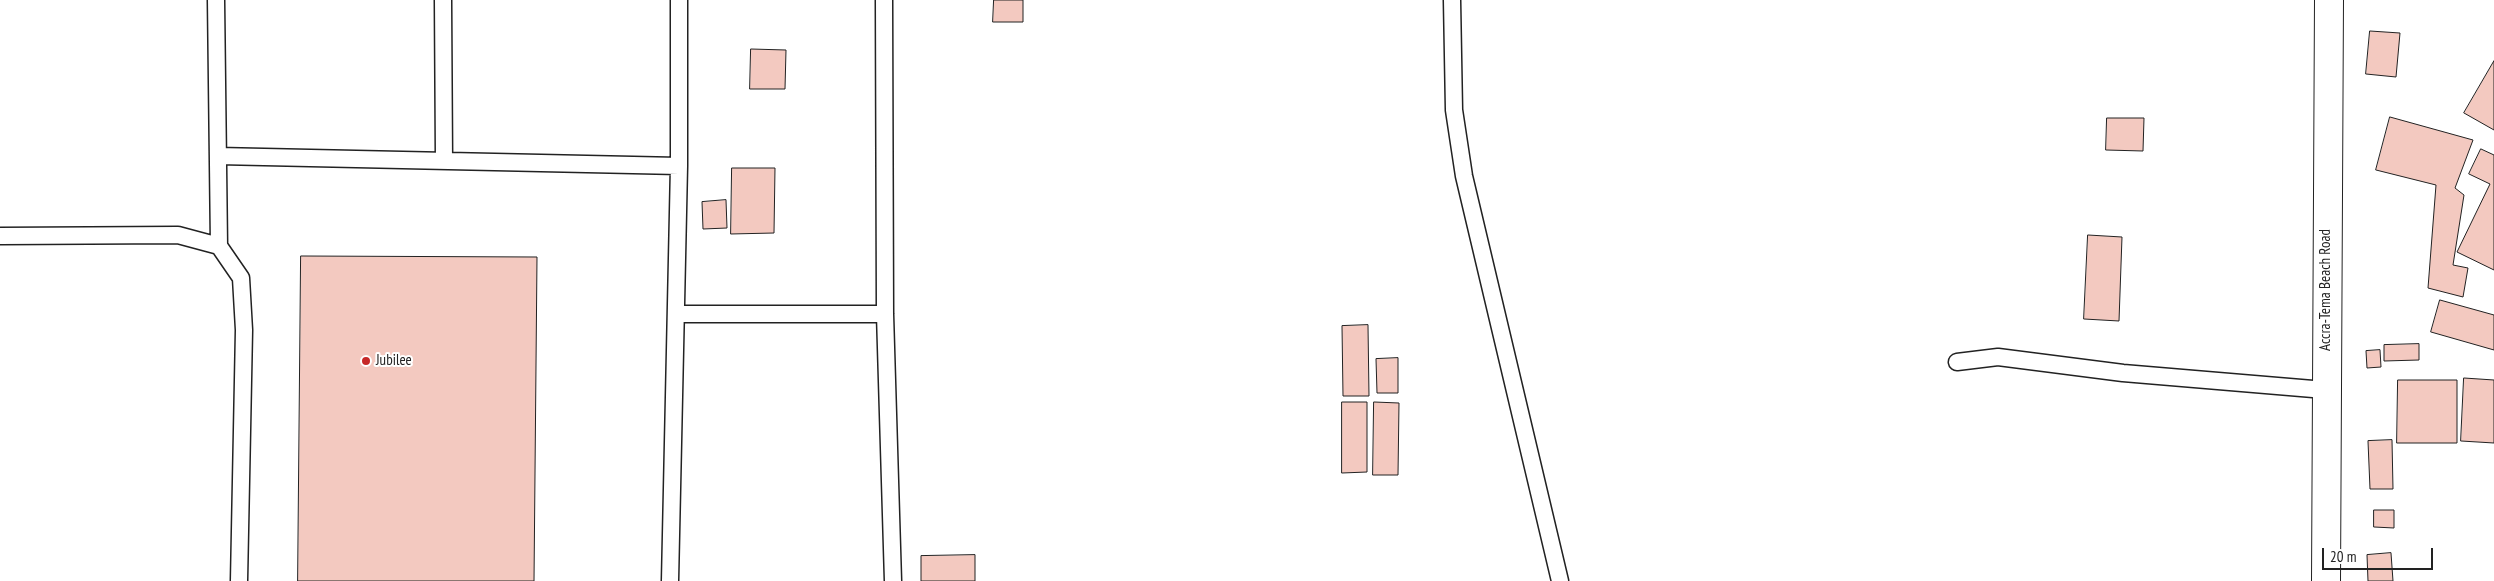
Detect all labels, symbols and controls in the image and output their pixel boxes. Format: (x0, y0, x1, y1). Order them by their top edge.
street label: Accra-Tema Beach Road (2317, 229, 2335, 351)
place label: Jubilee (376, 352, 412, 370)
marker: Jubilee (360, 355, 372, 367)
scale bar (2324, 538, 2435, 570)
text: 20 m (2330, 547, 2356, 566)

